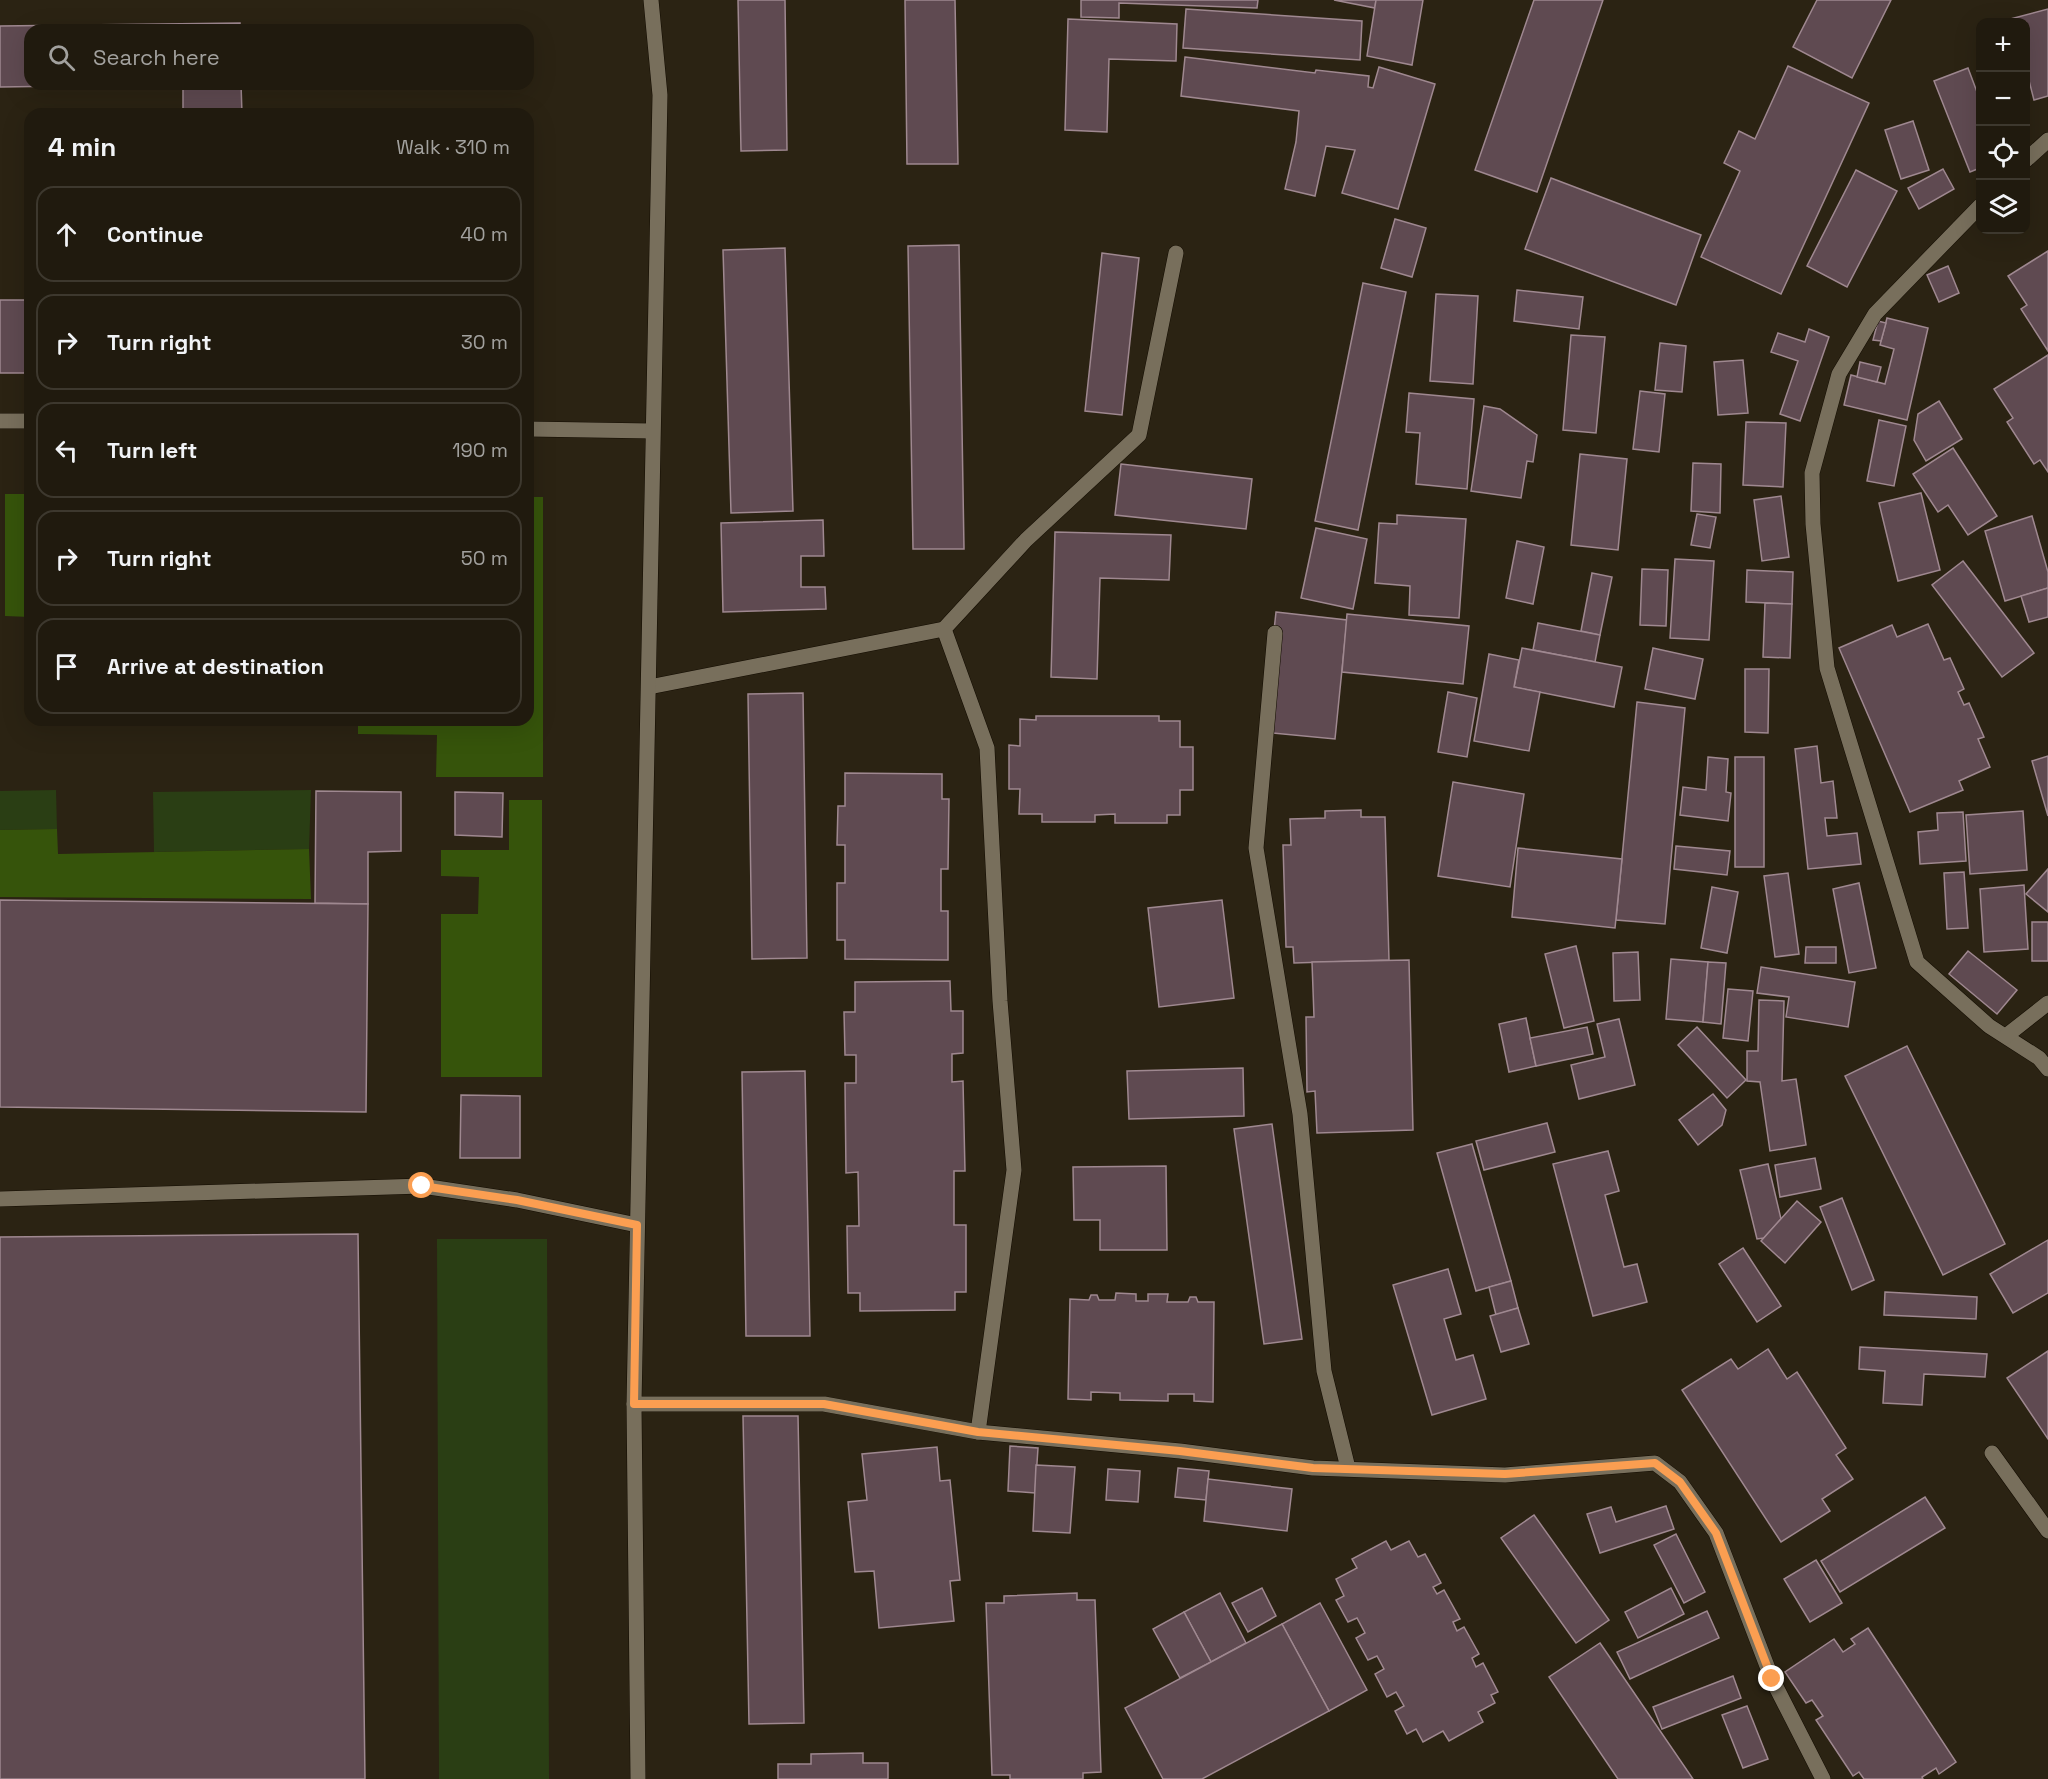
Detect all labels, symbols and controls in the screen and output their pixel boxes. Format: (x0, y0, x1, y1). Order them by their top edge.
map controls (1976, 18, 2030, 234)
button: + (1976, 18, 2030, 72)
search box (24, 24, 534, 90)
icon: search (45, 41, 78, 74)
text: Search here (93, 43, 220, 71)
button: − (1976, 72, 2030, 126)
button: locate (1976, 126, 2030, 180)
text: 4 min (48, 130, 116, 164)
text: Walk · 310 m (396, 134, 510, 160)
button: layers (1976, 180, 2030, 234)
icon: ahead (50, 218, 83, 251)
text: Continue (107, 220, 203, 248)
text: 40 m (460, 221, 508, 247)
icon: right (50, 326, 83, 359)
text: Turn right (107, 328, 212, 356)
text: 30 m (461, 329, 508, 355)
icon: left (50, 434, 83, 467)
text: Turn left (107, 436, 197, 464)
text: 190 m (452, 437, 508, 463)
icon: right (50, 542, 83, 575)
text: Turn right (107, 544, 212, 572)
text: 50 m (461, 545, 508, 571)
icon: arrive (50, 650, 83, 683)
text: Arrive at destination (107, 652, 324, 680)
route start (408, 1172, 434, 1198)
route end (1758, 1665, 1784, 1691)

